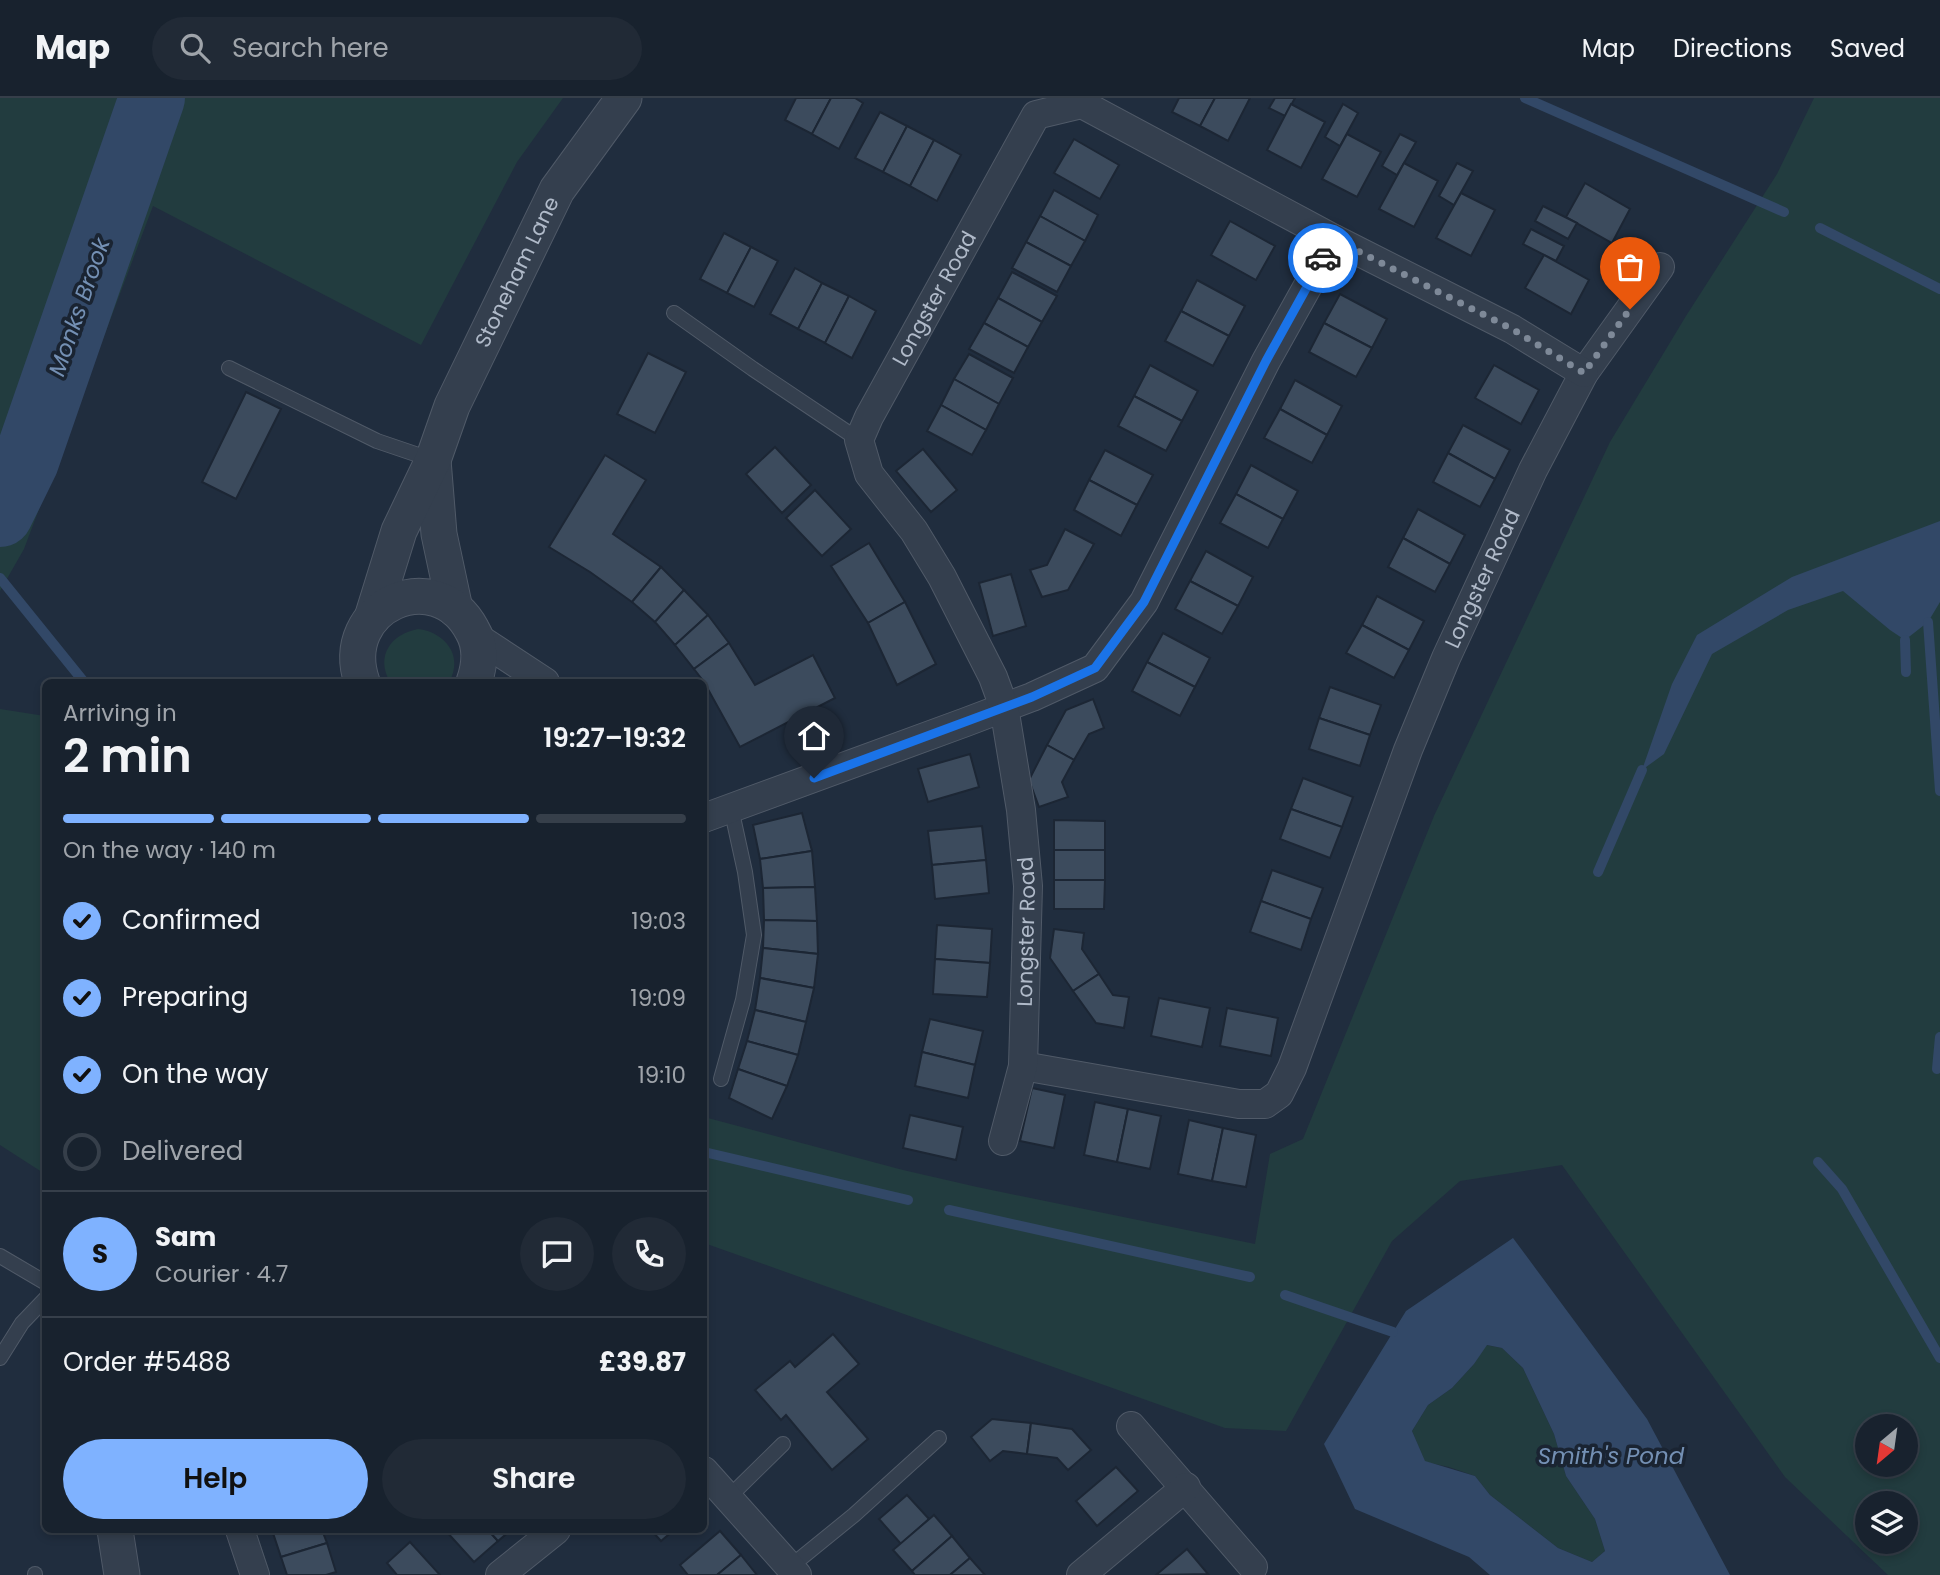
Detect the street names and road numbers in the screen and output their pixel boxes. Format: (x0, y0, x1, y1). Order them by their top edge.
street label: Stoneham Lane (468, 191, 566, 352)
street label: Longster Road (885, 226, 983, 371)
street label: Longster Road (1438, 504, 1527, 653)
street label: Longster Road (1010, 856, 1042, 1007)

